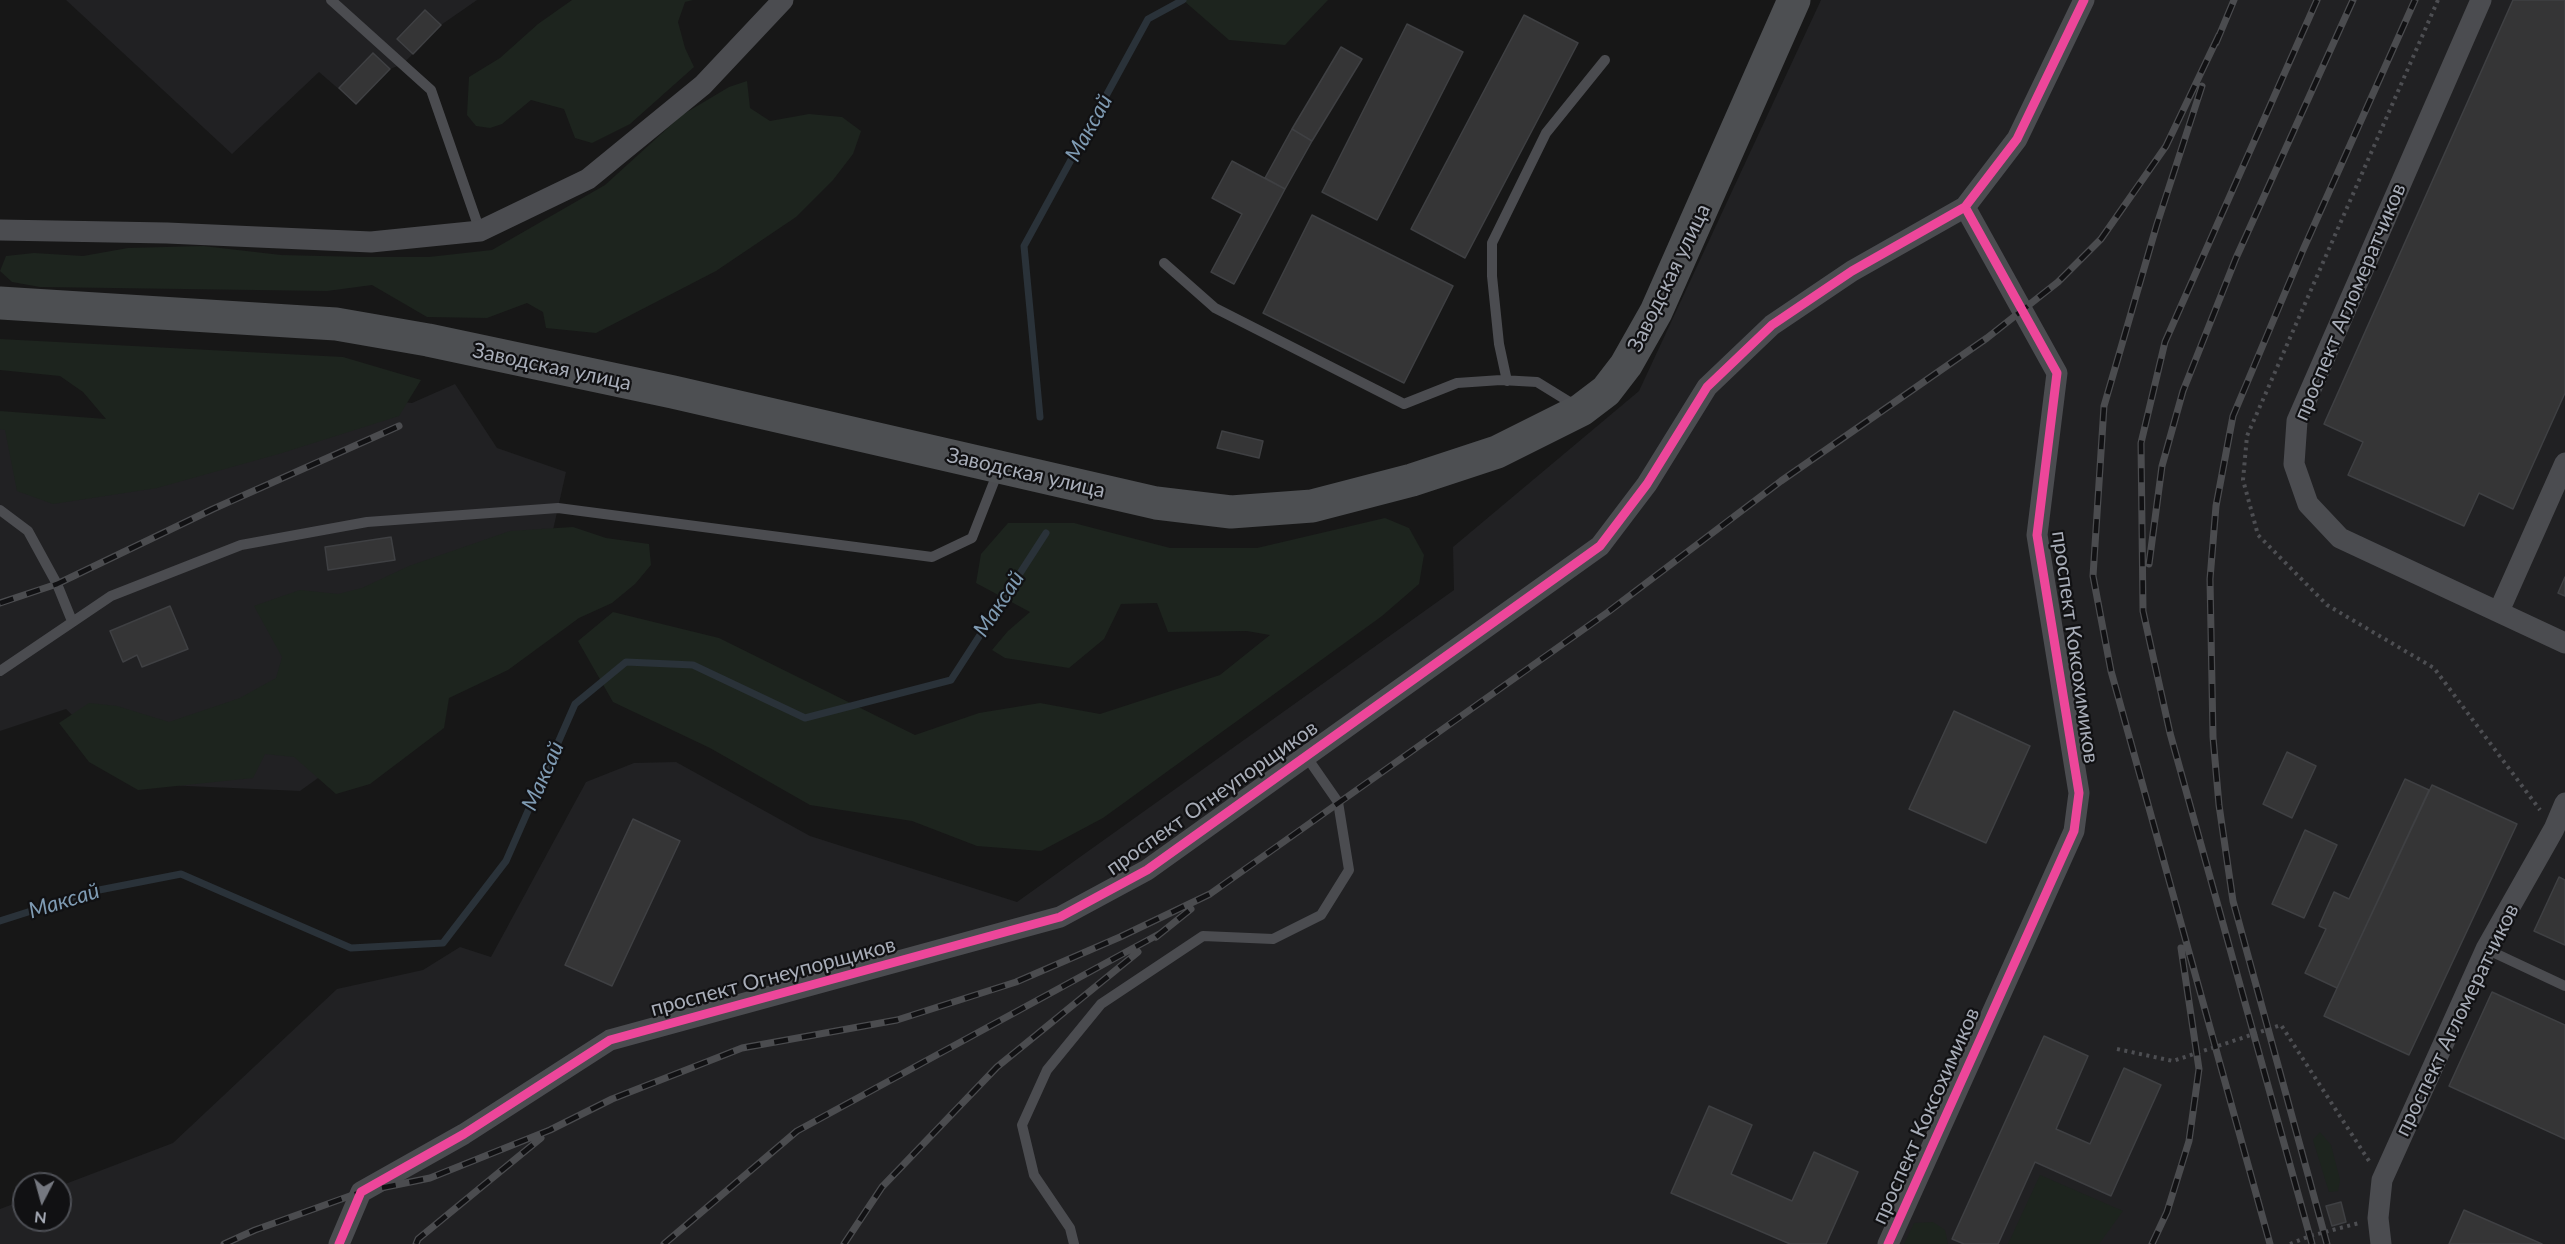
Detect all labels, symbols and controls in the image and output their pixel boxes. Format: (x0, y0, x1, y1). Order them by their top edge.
water label: Максай (1060, 90, 1118, 166)
street label: проспект Агломератчиков (2289, 180, 2411, 424)
street label: Заводская улица (1622, 200, 1716, 356)
street label: Заводская улица (470, 338, 634, 396)
street label: Заводская улица (944, 443, 1108, 503)
street label: проспект Коксохимиков (2046, 529, 2104, 765)
water label: Максай (968, 566, 1030, 642)
street label: проспект Огнеупорщиков (1101, 715, 1323, 881)
water label: Максай (516, 737, 570, 815)
water label: Максай (25, 878, 103, 924)
street label: проспект Агломератчиков (2390, 900, 2524, 1140)
street label: проспект Огнеупорщиков (648, 932, 898, 1022)
street label: проспект Коксохимиков (1867, 1004, 1985, 1228)
north arrow (12, 1172, 72, 1232)
text: N (33, 1208, 47, 1229)

